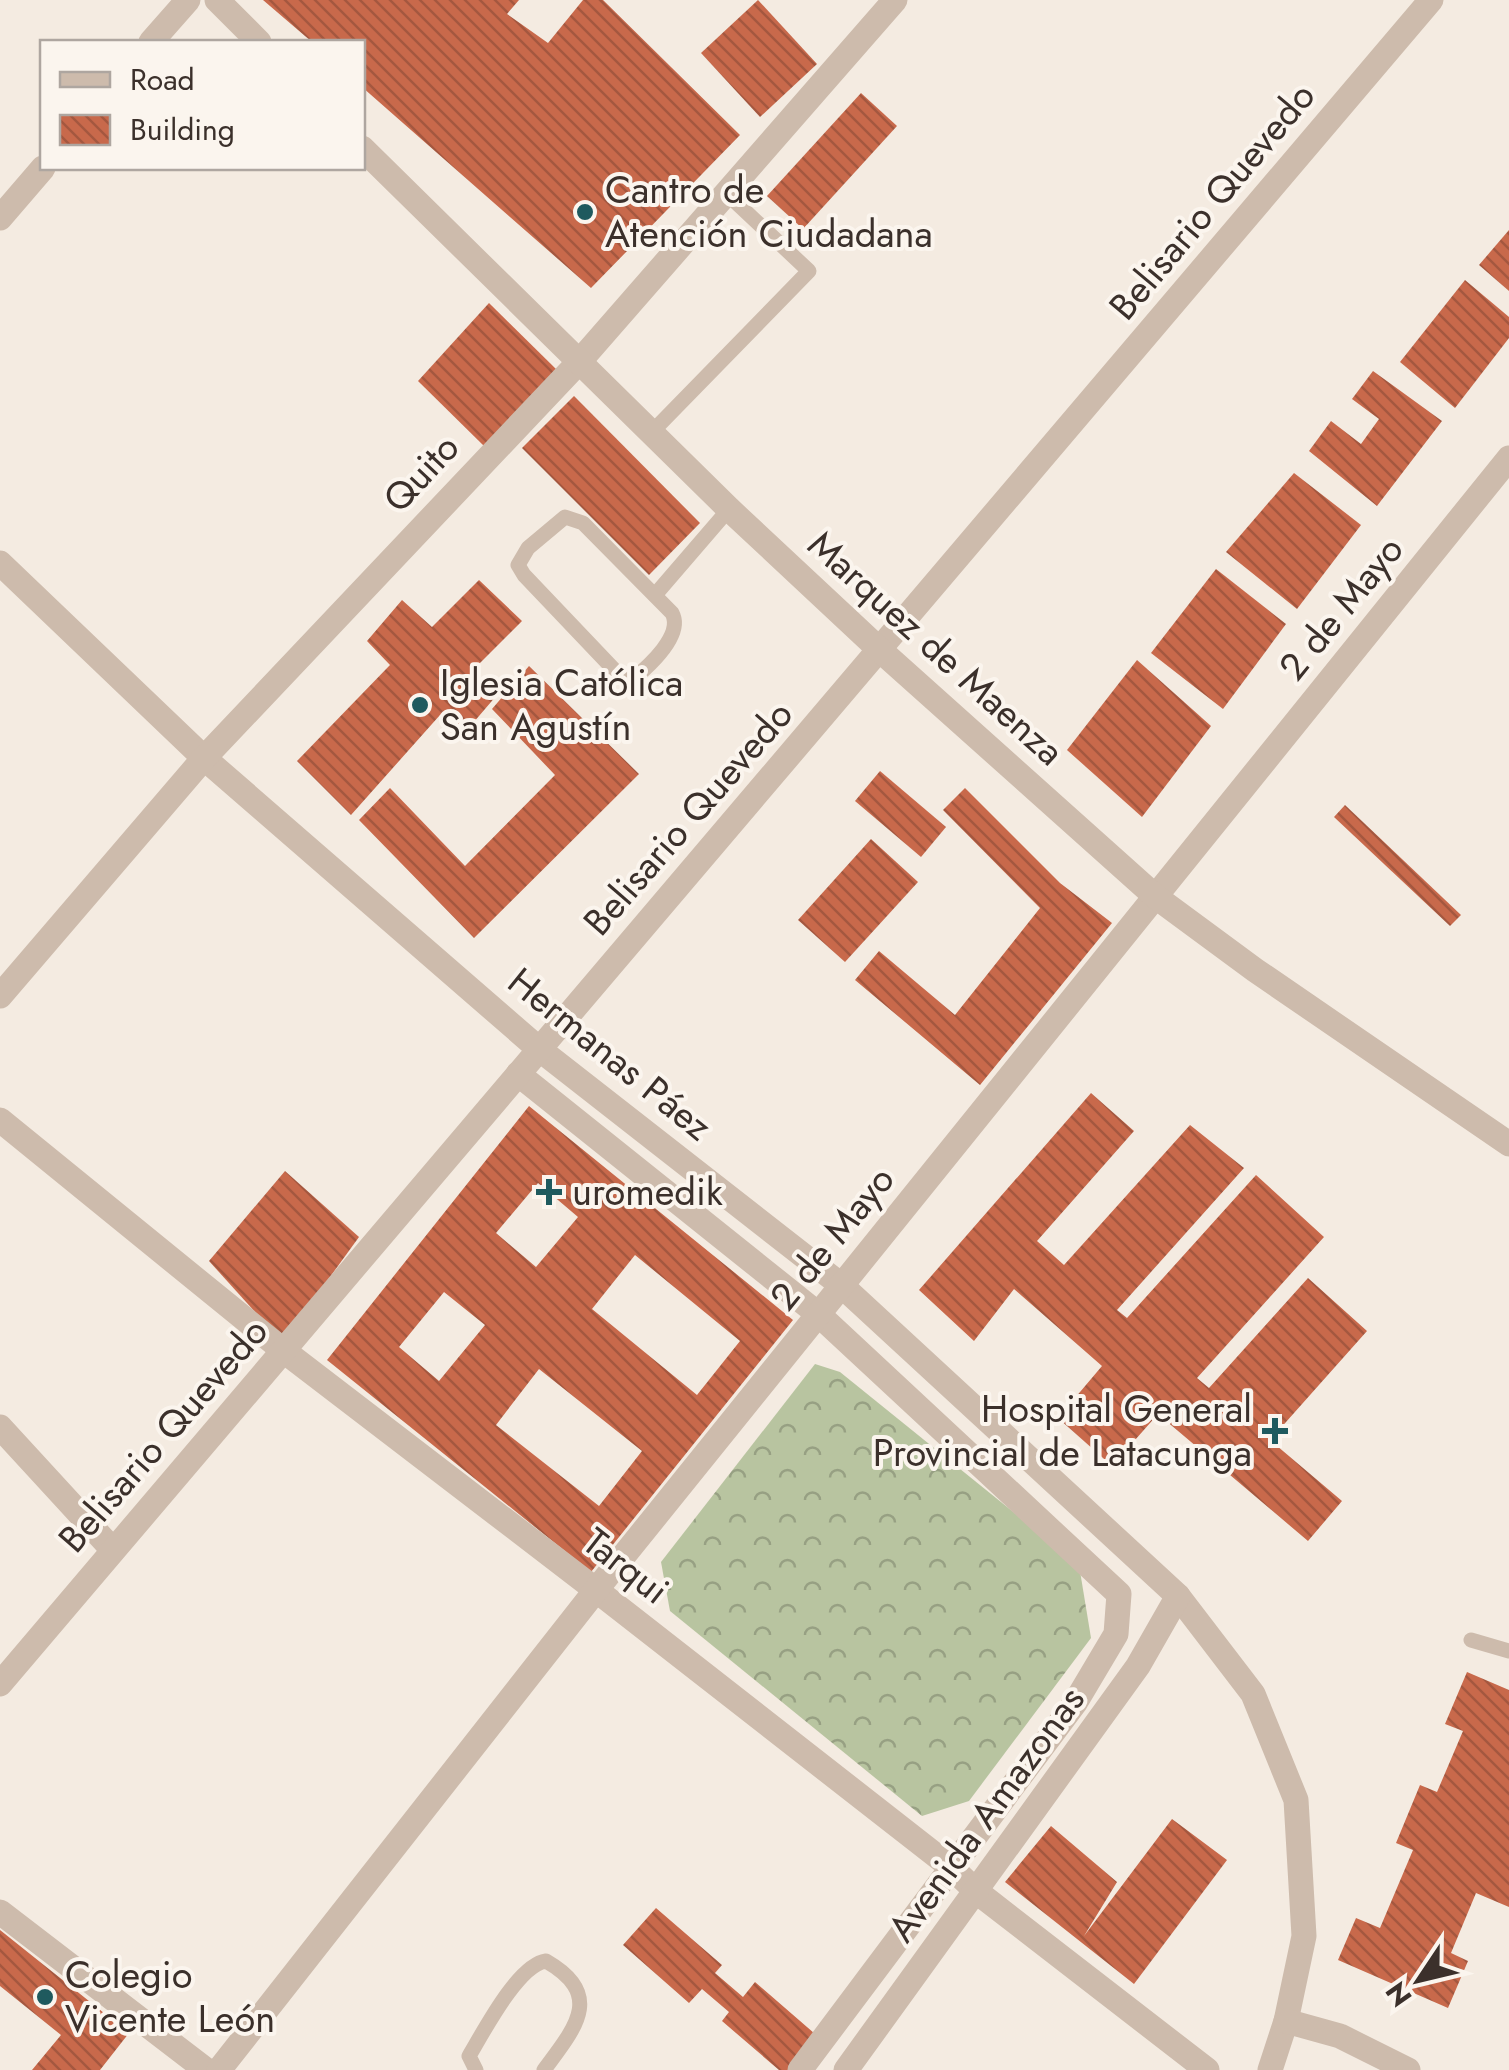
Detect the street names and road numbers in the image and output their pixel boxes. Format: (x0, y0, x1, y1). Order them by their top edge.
street label: Belisario Quevedo (1096, 70, 1328, 331)
street label: Quito (370, 421, 471, 524)
street label: Marquez de Maenza (796, 517, 1077, 778)
street label: 2 de Mayo (1265, 524, 1416, 692)
street label: Belisario Quevedo (570, 688, 805, 947)
street label: Hermanas Páez (496, 954, 724, 1153)
street label: 2 de Mayo (756, 1154, 907, 1322)
street label: Belisario Quevedo (45, 1305, 280, 1564)
street label: Tarqui (572, 1514, 681, 1617)
street label: Avenida Amazonas (874, 1674, 1097, 1953)

